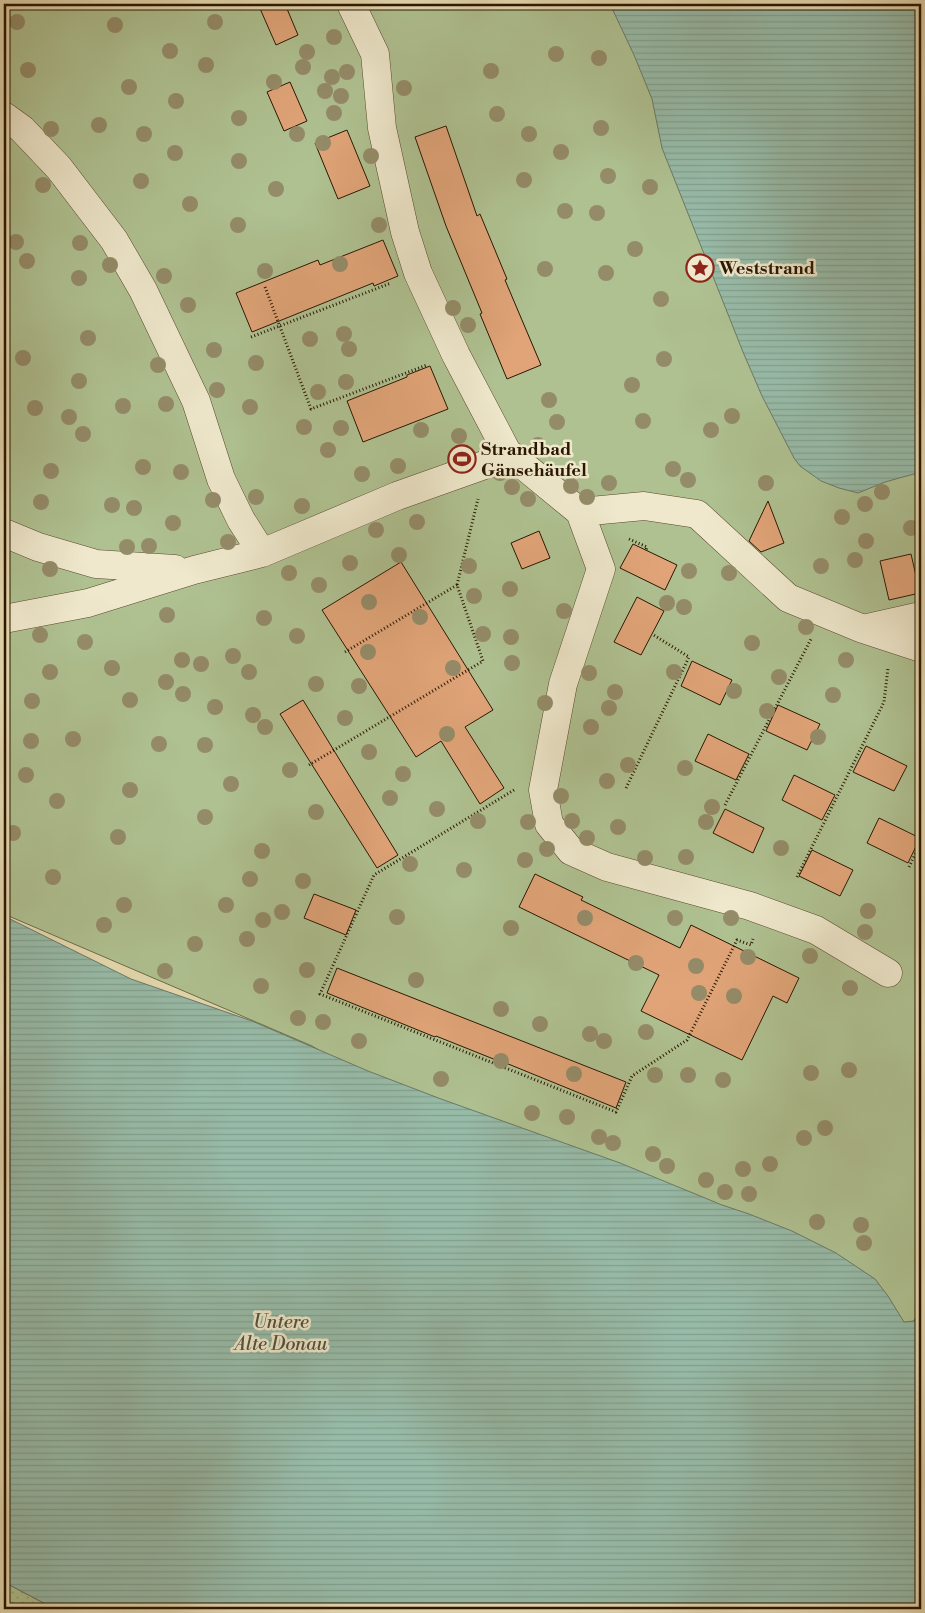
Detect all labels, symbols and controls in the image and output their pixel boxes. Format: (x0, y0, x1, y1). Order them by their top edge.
place icon: Weststrand (685, 253, 715, 283)
place label: Weststrand (718, 257, 815, 280)
place label: Strandbad Gänsehäufel (481, 438, 587, 482)
sports icon: Strandbad Gänsehäufel (447, 444, 477, 474)
water label: Untere Alte Donau (233, 1310, 328, 1356)

